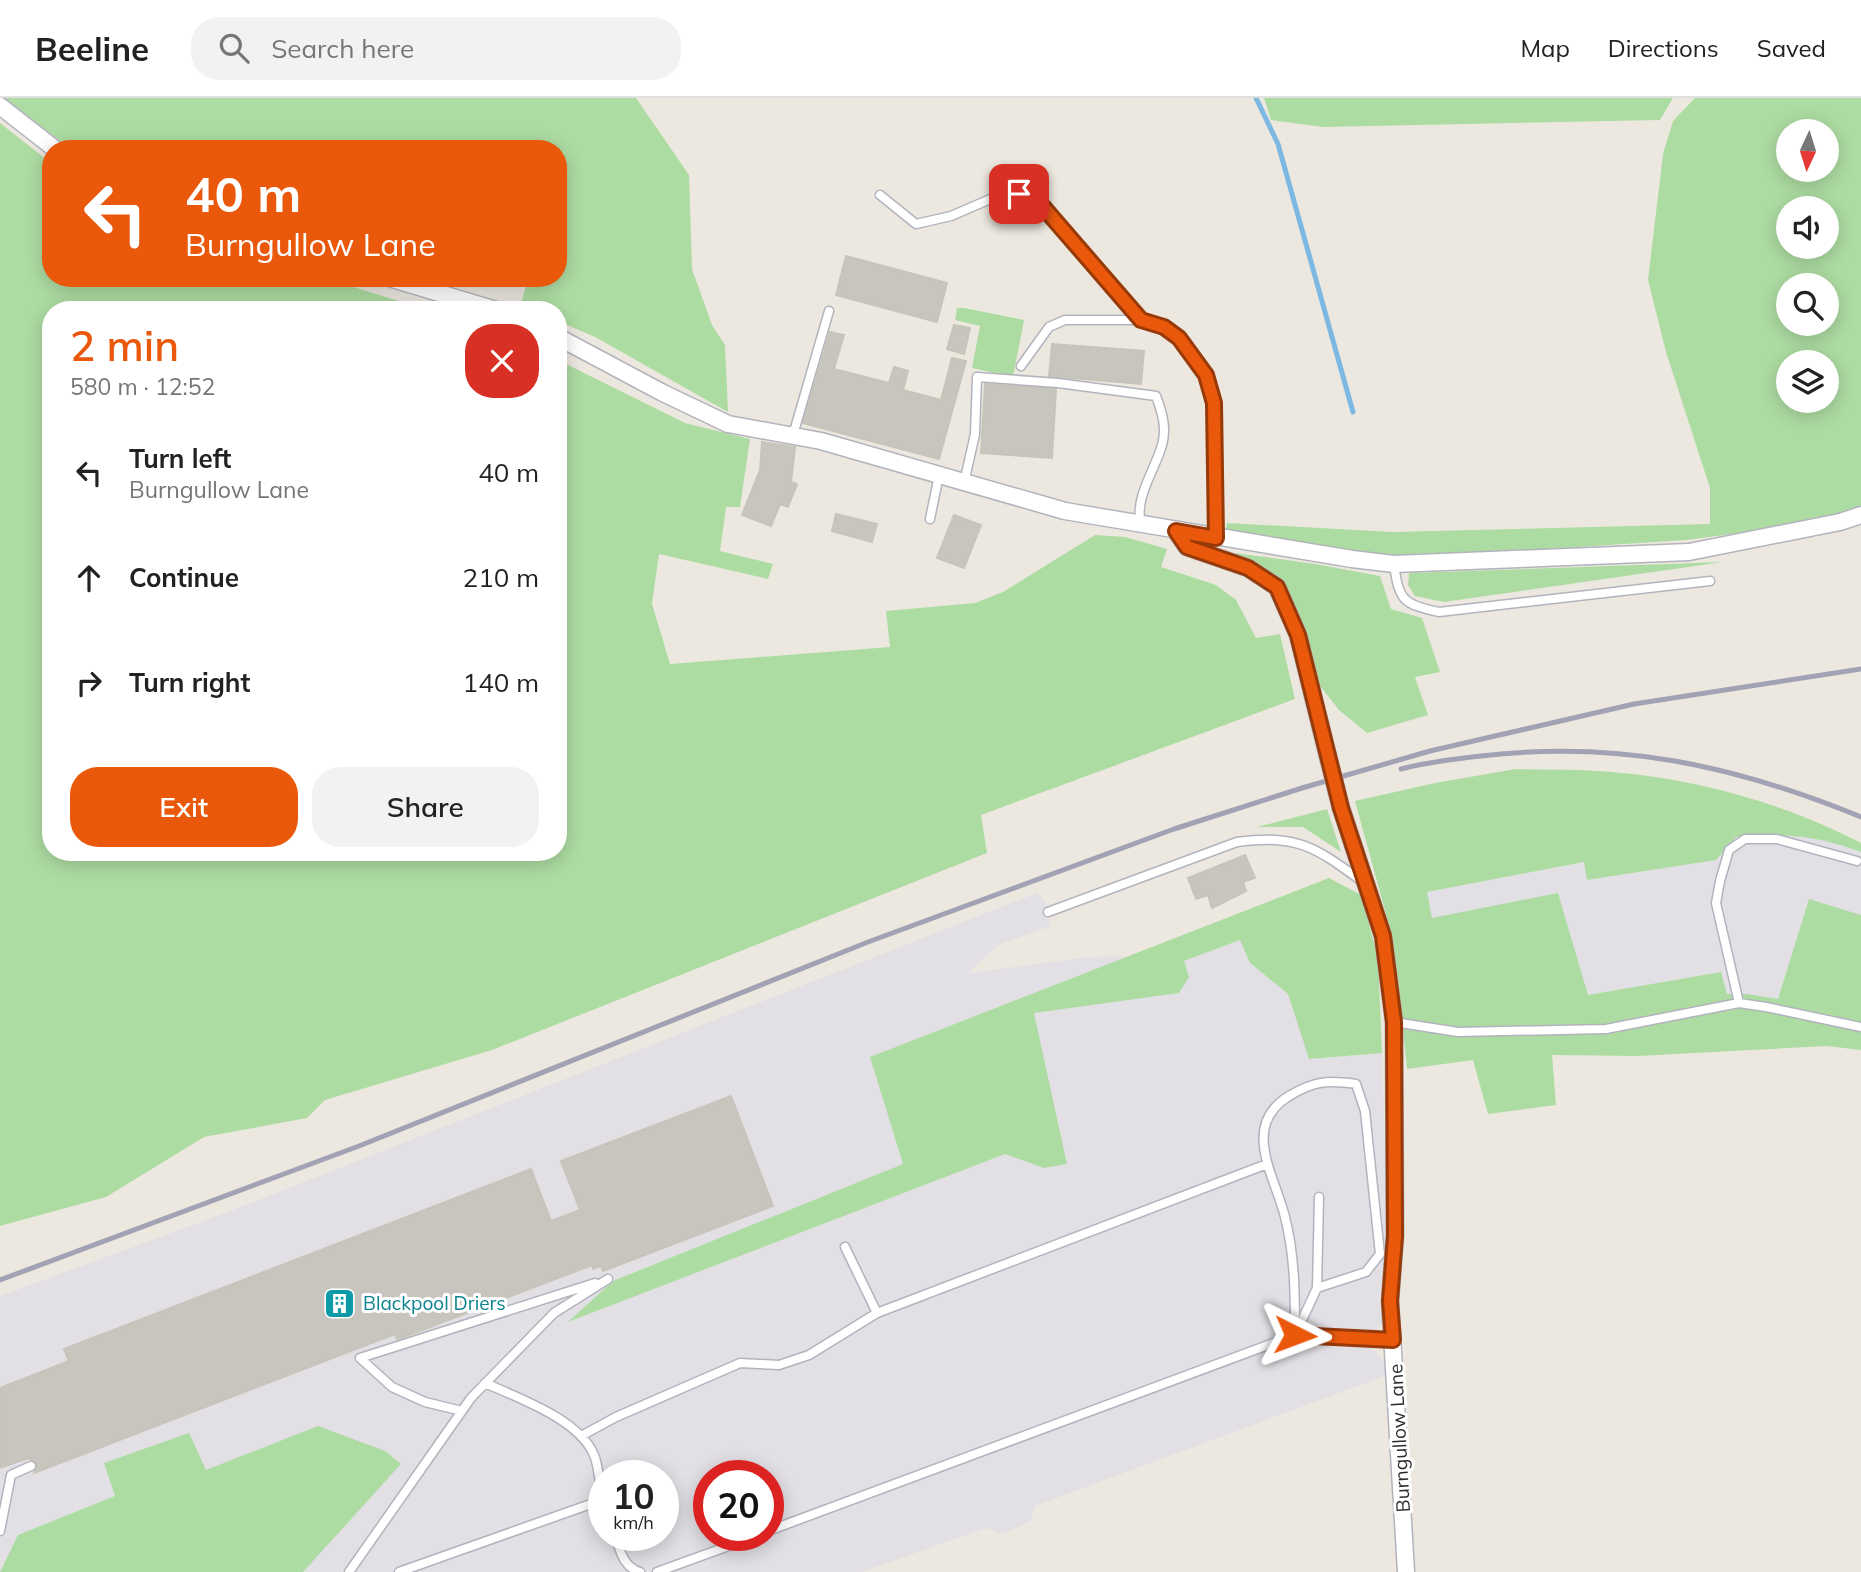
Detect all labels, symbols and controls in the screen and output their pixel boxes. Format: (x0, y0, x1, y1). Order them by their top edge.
search box (191, 17, 681, 80)
text: Beeline (35, 28, 149, 69)
icon: search (215, 29, 253, 67)
text: Search here (271, 32, 414, 65)
text: Map (1520, 33, 1570, 63)
text: Directions (1608, 33, 1719, 63)
text: Saved (1757, 33, 1826, 63)
north arrow (1776, 119, 1839, 182)
map controls (1776, 119, 1839, 413)
text: 40 m (185, 163, 301, 224)
pin (989, 164, 1049, 224)
icon: left (70, 168, 161, 259)
icon: arrive (1000, 175, 1038, 213)
button: sound (1776, 196, 1839, 259)
text: Burngullow Lane (185, 224, 436, 264)
button: search (1776, 273, 1839, 336)
text: 2 min (70, 319, 179, 372)
button: close (465, 324, 539, 398)
button: layers (1776, 350, 1839, 413)
text: 580 m · 12:52 (70, 372, 215, 401)
text: Turn left (129, 442, 231, 475)
icon: left (70, 454, 108, 492)
text: 40 m (478, 456, 539, 489)
text: Burngullow Lane (129, 475, 309, 504)
icon: ahead (70, 559, 108, 597)
text: Continue (129, 561, 239, 594)
text: 210 m (463, 561, 539, 594)
icon: right (70, 664, 108, 702)
text: Turn right (129, 666, 250, 699)
text: 140 m (463, 666, 539, 699)
button: Exit (70, 767, 298, 847)
button: Share (312, 767, 539, 847)
building icon: Blackpool Driers (323, 1286, 357, 1320)
place label: Blackpool Driers (363, 1291, 506, 1315)
position arrow (1258, 1298, 1332, 1372)
street label: Burngullow Lane (1383, 1363, 1415, 1513)
speed limit sign: 20 (693, 1460, 784, 1551)
text: 10 (612, 1474, 655, 1518)
text: km/h (613, 1511, 654, 1534)

